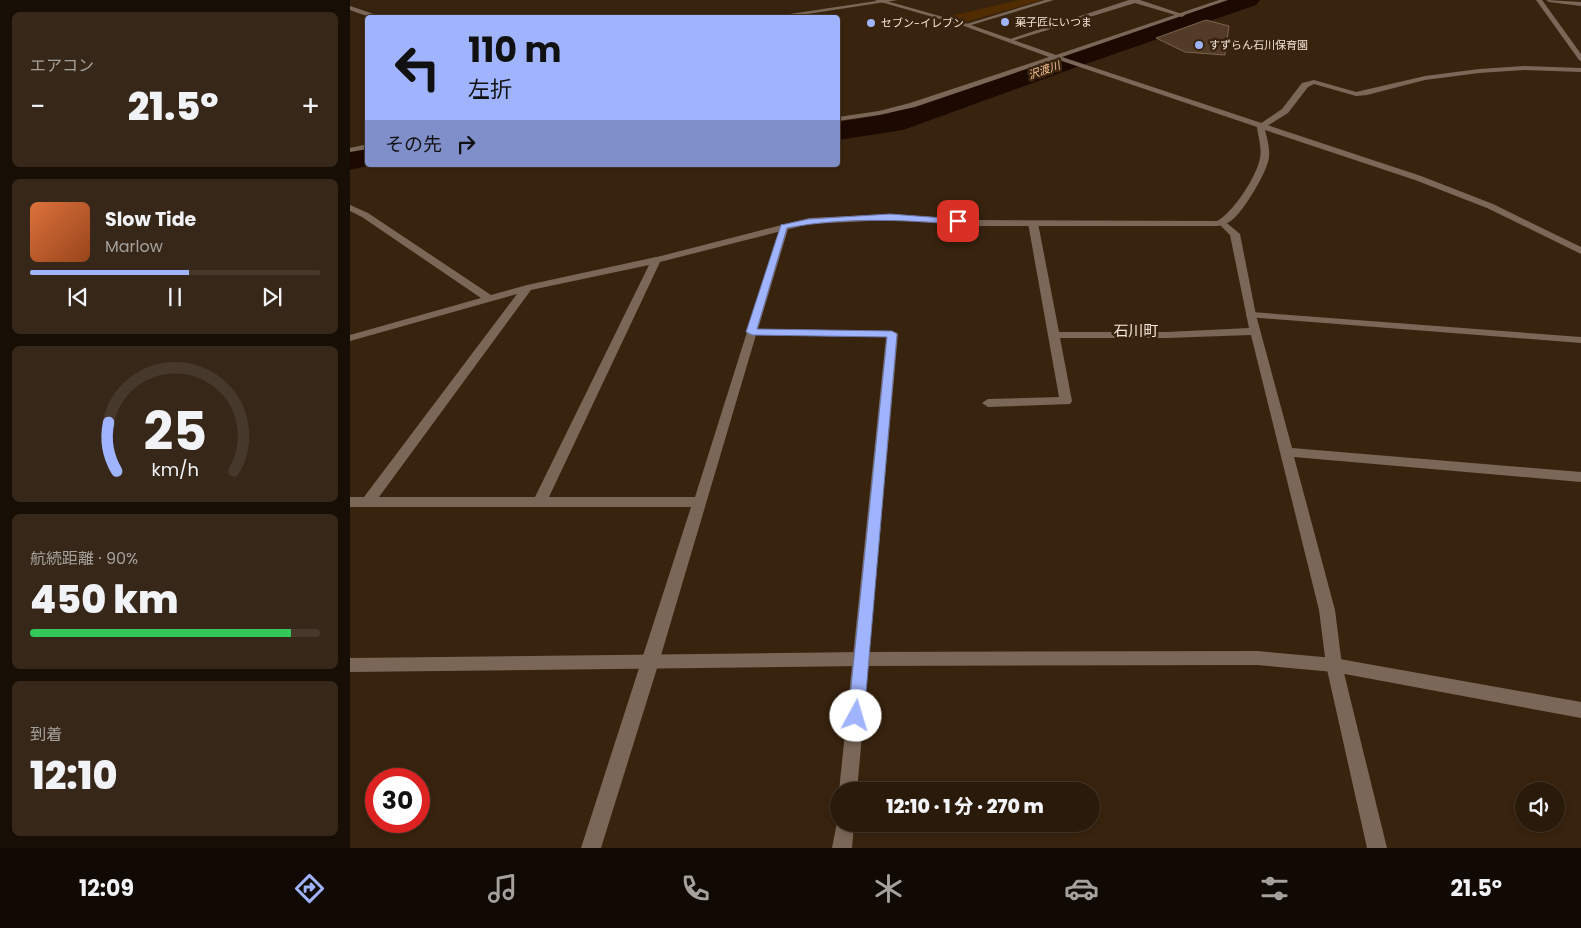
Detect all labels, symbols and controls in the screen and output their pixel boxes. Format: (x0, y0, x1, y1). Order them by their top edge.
place label: 菓子匠にいつま (1015, 14, 1092, 30)
place label: セブン-イレブン (881, 15, 964, 31)
marker: 菓子匠にいつま (999, 16, 1011, 28)
marker: セブン-イレブン (865, 17, 877, 29)
text: 110 m (468, 25, 562, 74)
icon: left (385, 35, 450, 100)
place label: すずらん石川保育園 (1209, 37, 1308, 53)
marker: すずらん石川保育園 (1193, 39, 1205, 51)
text: エアコン (30, 54, 94, 77)
water label: 沢渡川 (1026, 57, 1063, 83)
text: 左折 (468, 74, 512, 105)
text: 21.5° (128, 80, 219, 133)
text: − (30, 87, 45, 126)
text: + (301, 87, 320, 126)
icon: right (452, 130, 480, 158)
text: その先 (385, 131, 442, 158)
pin (937, 200, 979, 242)
text: Slow Tide (105, 206, 196, 233)
icon: arrive (944, 207, 972, 235)
text: Marlow (105, 235, 163, 258)
icon: previous (64, 283, 92, 311)
icon: pause (161, 283, 189, 311)
icon: next (258, 283, 286, 311)
district label: 石川町 (1113, 320, 1159, 341)
text: 25 (143, 395, 207, 468)
text: km/h (151, 457, 199, 482)
text: 航続距離 · 90% (30, 547, 138, 570)
text: 450 km (30, 573, 179, 626)
position arrow (829, 689, 881, 741)
text: 到着 (30, 723, 62, 746)
text: 12:10 (30, 749, 117, 802)
speed limit sign: 30 (365, 768, 430, 833)
map controls (1515, 782, 1565, 832)
button: sound (1515, 782, 1565, 832)
text: 12:10 · 1 分 · 270 m (886, 793, 1044, 820)
icon: directions (292, 871, 327, 906)
icon: music (485, 871, 520, 906)
icon: phone (678, 871, 713, 906)
icon: climate (871, 871, 906, 906)
icon: car (1064, 871, 1099, 906)
icon: filters (1257, 871, 1292, 906)
text: 12:09 (79, 873, 134, 904)
text: 21.5° (1450, 873, 1502, 904)

